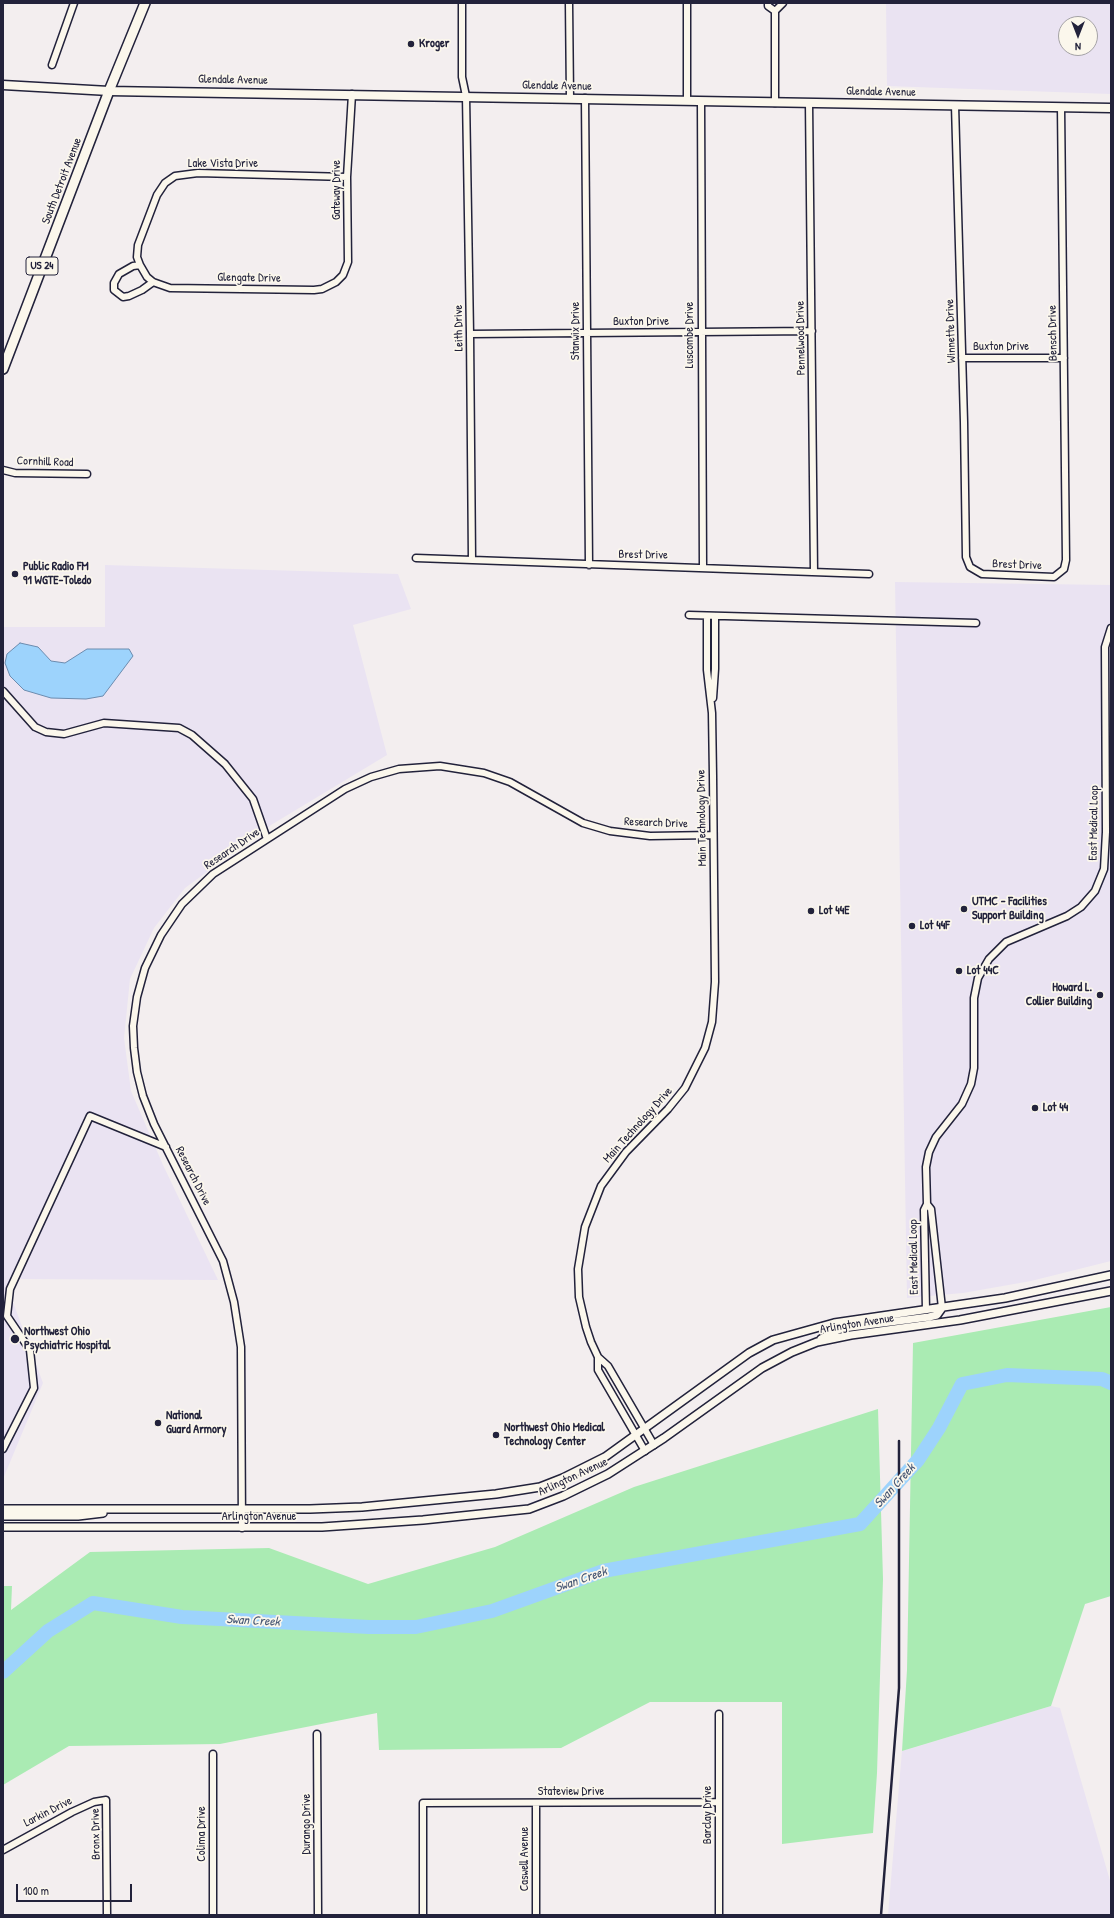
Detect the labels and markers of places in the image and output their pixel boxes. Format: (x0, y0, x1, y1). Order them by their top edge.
place label: Kroger (419, 37, 449, 51)
marker: Kroger (406, 39, 416, 49)
place label: Public Radio FM 91 WGTE-Toledo (23, 560, 91, 588)
marker: Public Radio FM 91 WGTE-Toledo (10, 569, 20, 579)
place label: UTMC - Facilities Support Building (972, 895, 1047, 923)
place label: Lot 44E (819, 904, 849, 918)
marker: UTMC - Facilities Support Building (959, 904, 969, 914)
marker: Lot 44E (806, 906, 816, 916)
place label: Lot 44F (920, 919, 950, 933)
marker: Lot 44F (907, 921, 917, 931)
place label: Lot 44C (967, 964, 999, 978)
marker: Lot 44C (954, 966, 964, 976)
place label: Howard L. Collier Building (1026, 981, 1092, 1009)
marker: Howard L. Collier Building (1095, 990, 1105, 1000)
place label: Lot 44 (1043, 1101, 1068, 1115)
marker: Lot 44 (1030, 1103, 1040, 1113)
place label: Northwest Ohio Psychiatric Hospital (24, 1325, 110, 1353)
marker: Northwest Ohio Psychiatric Hospital (9, 1333, 21, 1345)
place label: National Guard Armory (166, 1409, 226, 1437)
marker: National Guard Armory (153, 1418, 163, 1428)
place label: Northwest Ohio Medical Technology Center (504, 1421, 605, 1449)
marker: Northwest Ohio Medical Technology Center (491, 1430, 501, 1440)

